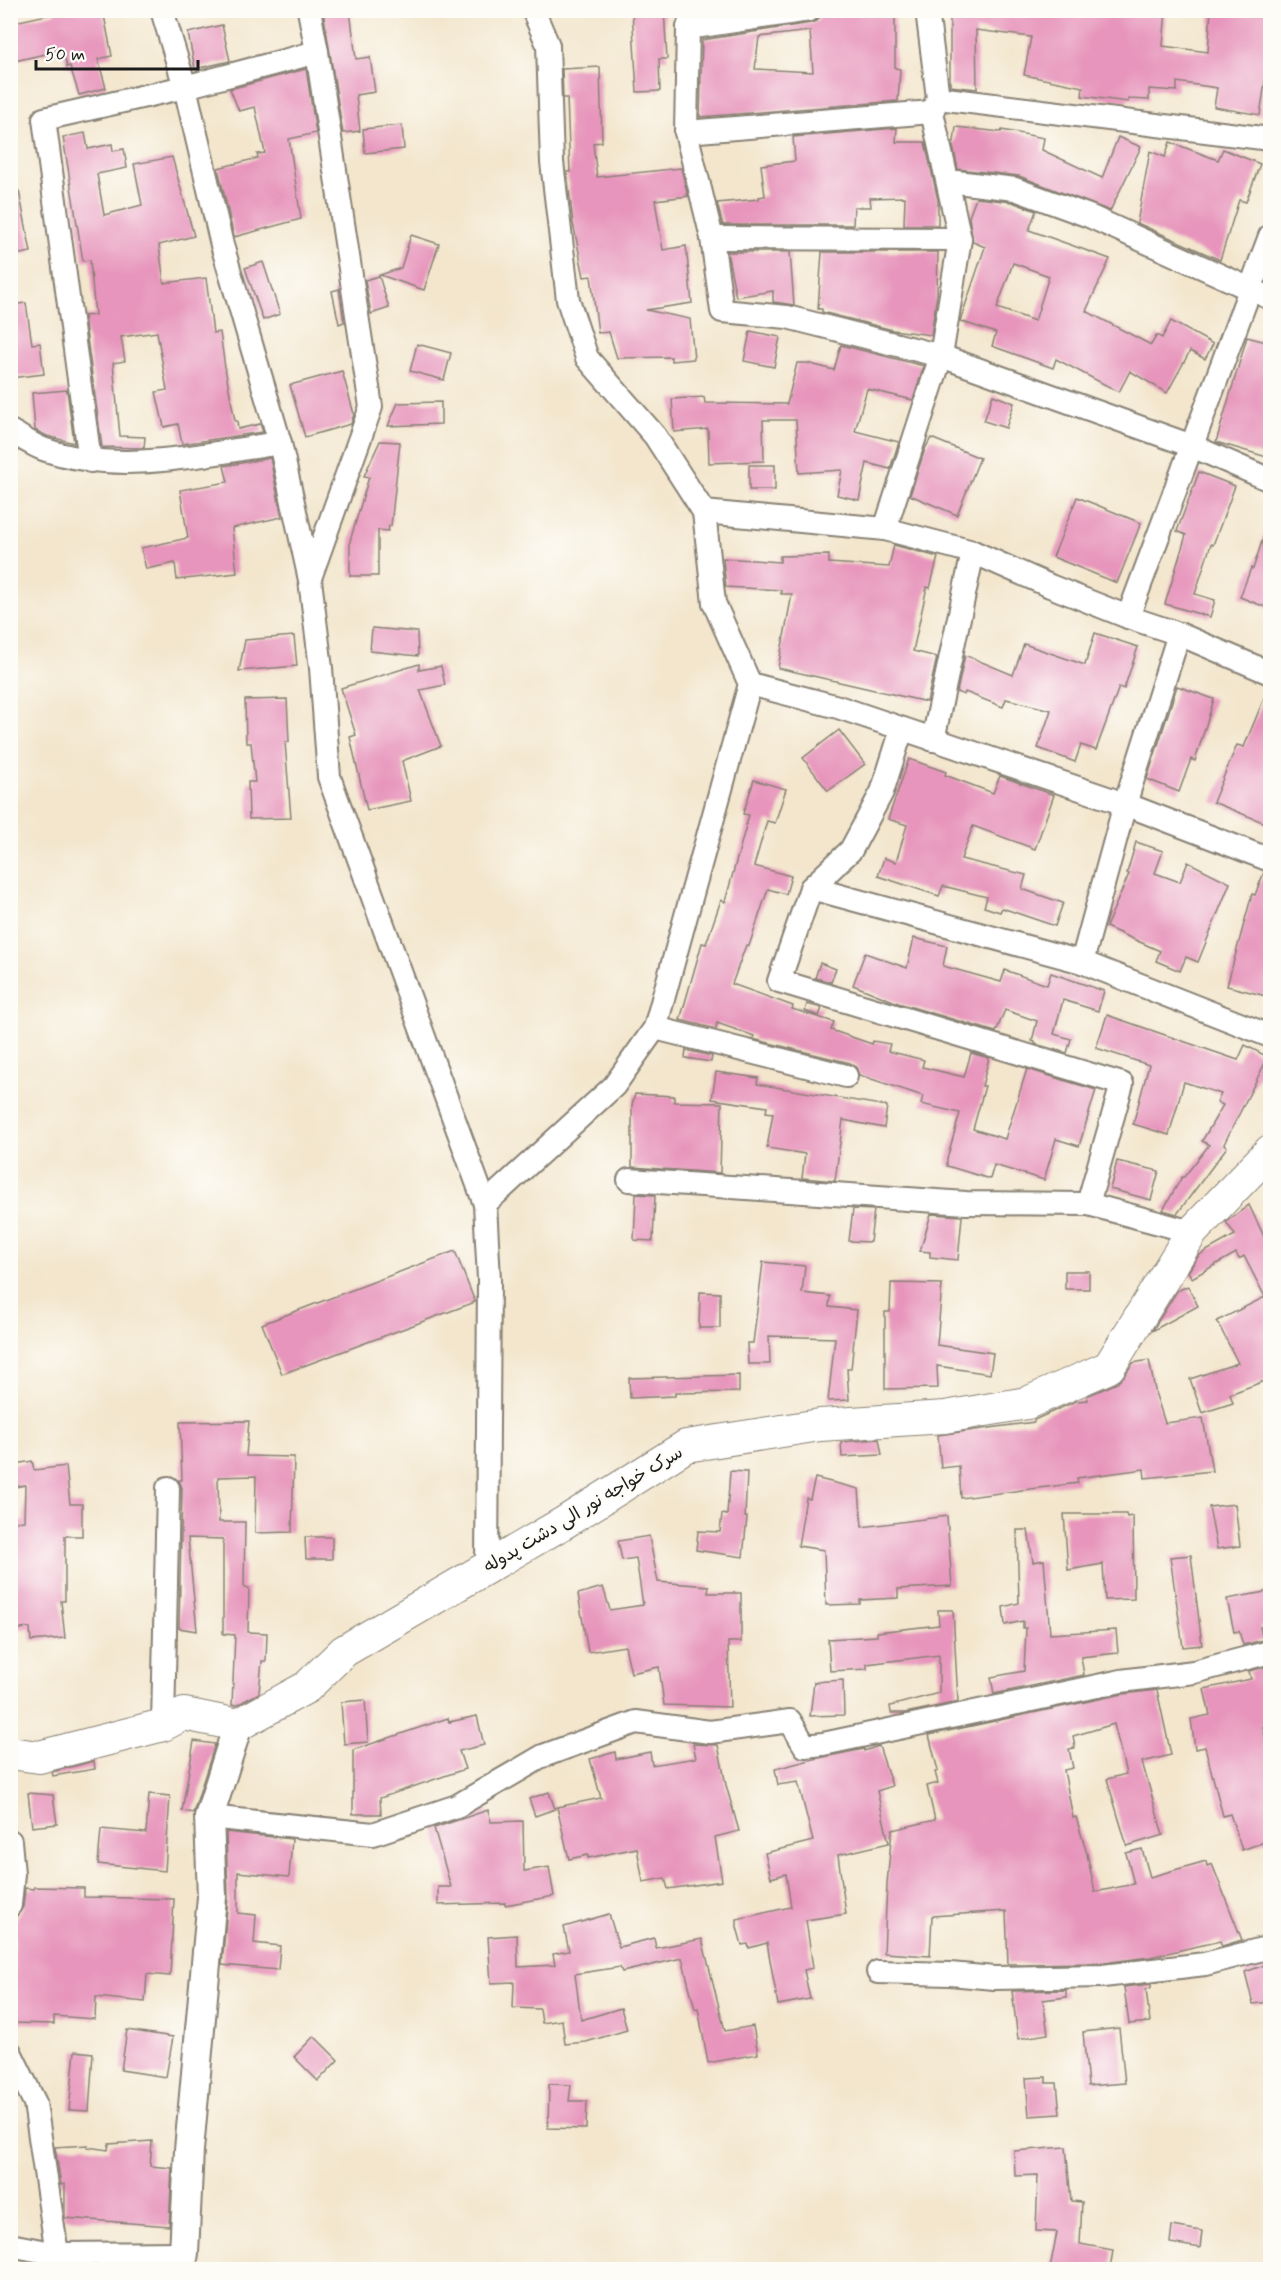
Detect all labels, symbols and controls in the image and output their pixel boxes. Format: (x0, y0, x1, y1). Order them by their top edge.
scale bar (36, 33, 198, 71)
text: 50 m (45, 43, 85, 67)
street label: سرک خواجه نور الی دشت پدوله (479, 1441, 688, 1579)

